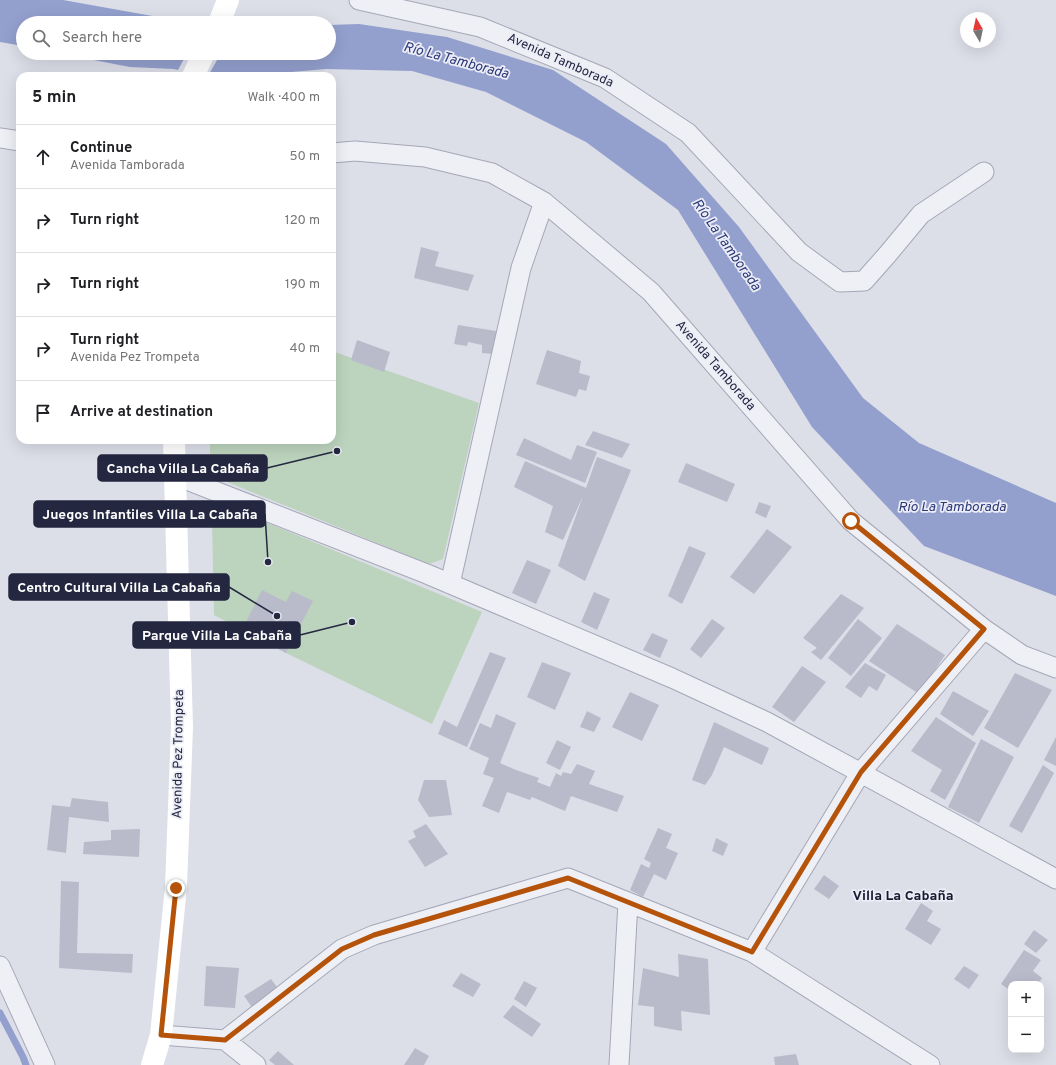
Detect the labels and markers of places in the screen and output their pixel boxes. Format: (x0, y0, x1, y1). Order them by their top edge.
callout: Cancha Villa La Cabaña (98, 455, 267, 481)
callout: Juegos Infantiles Villa La Cabaña (34, 501, 265, 527)
callout: Centro Cultural Villa La Cabaña (9, 574, 229, 600)
callout: Parque Villa La Cabaña (133, 622, 300, 648)

